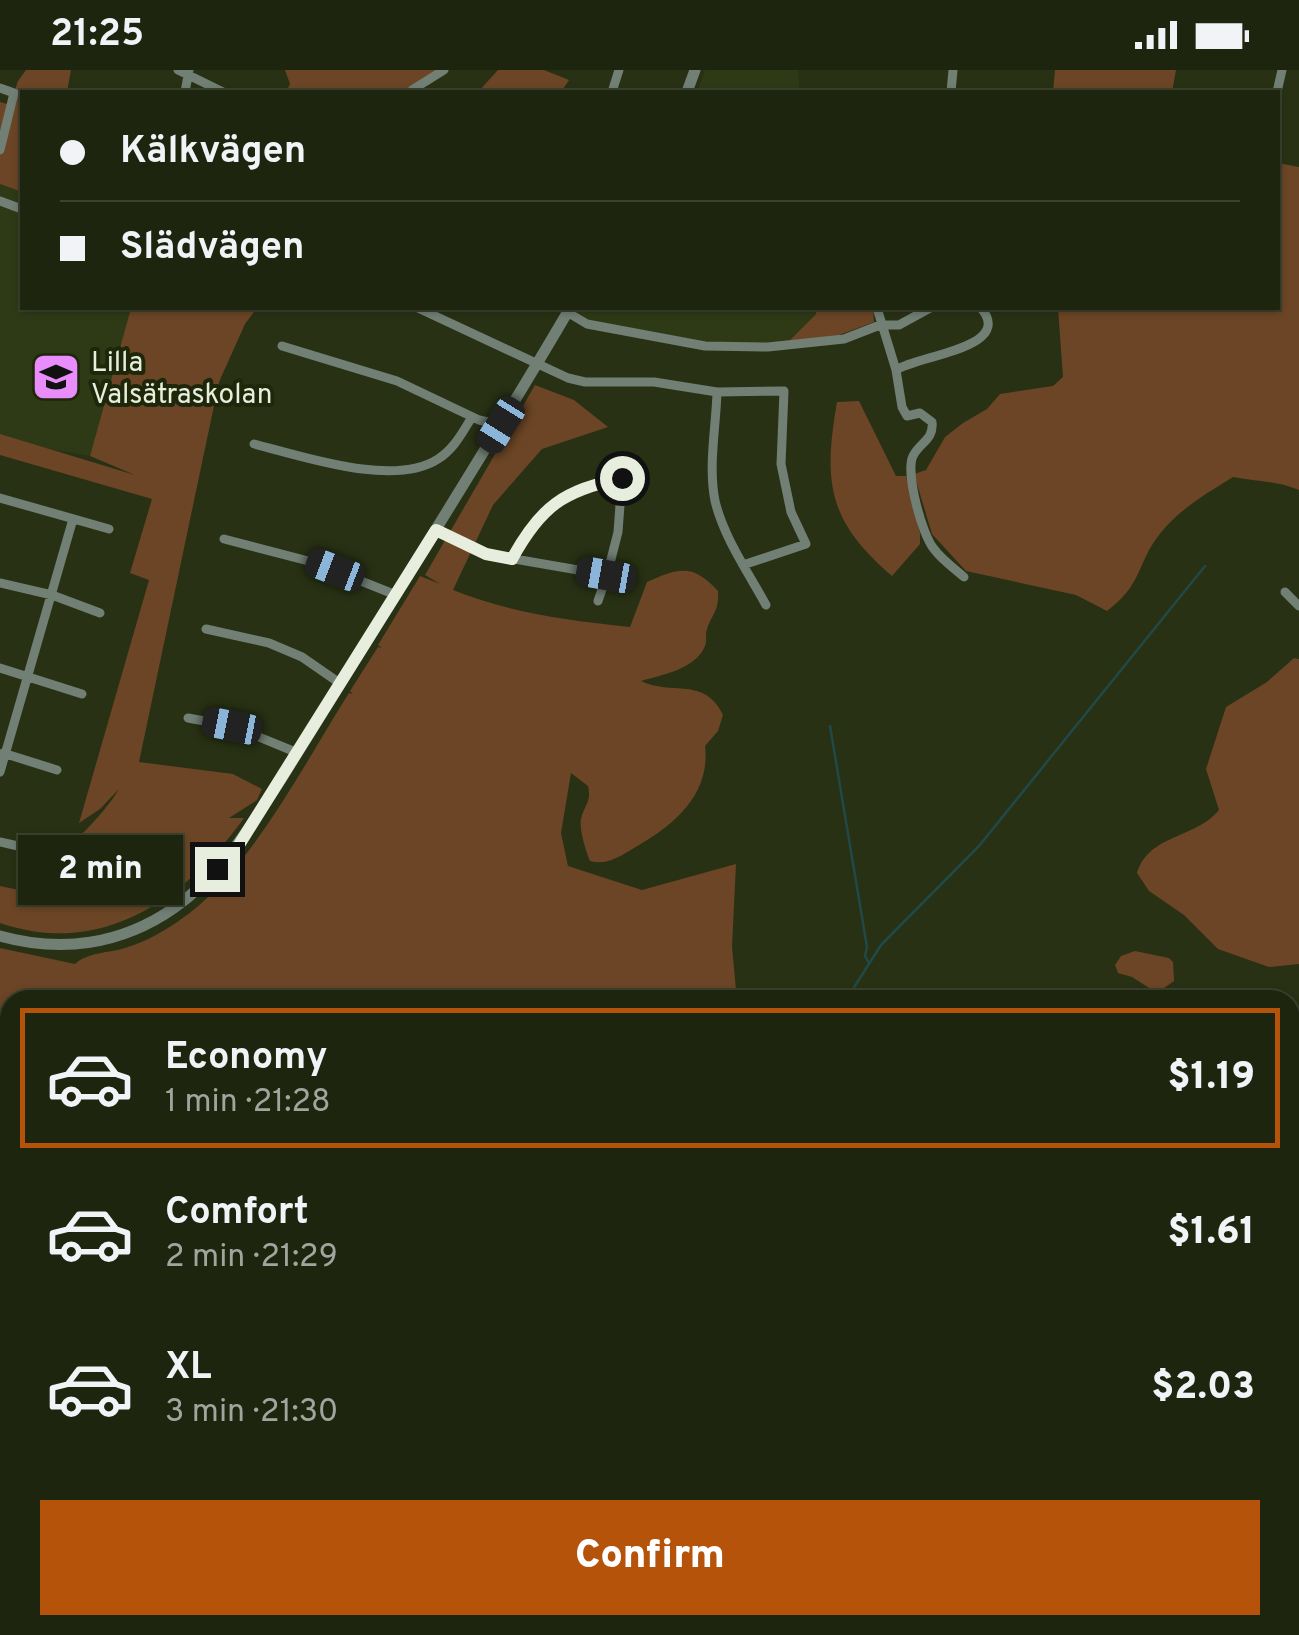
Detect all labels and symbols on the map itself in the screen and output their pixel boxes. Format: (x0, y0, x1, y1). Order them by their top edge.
place label: Lilla Valsätraskolan (91, 346, 272, 414)
school or university icon: Lilla Valsätraskolan (30, 351, 82, 403)
car (472, 392, 530, 458)
route start (600, 456, 645, 501)
car (302, 545, 368, 595)
car (574, 555, 638, 595)
car (200, 706, 264, 746)
callout: 2 min (17, 834, 182, 904)
route end (195, 847, 240, 892)

